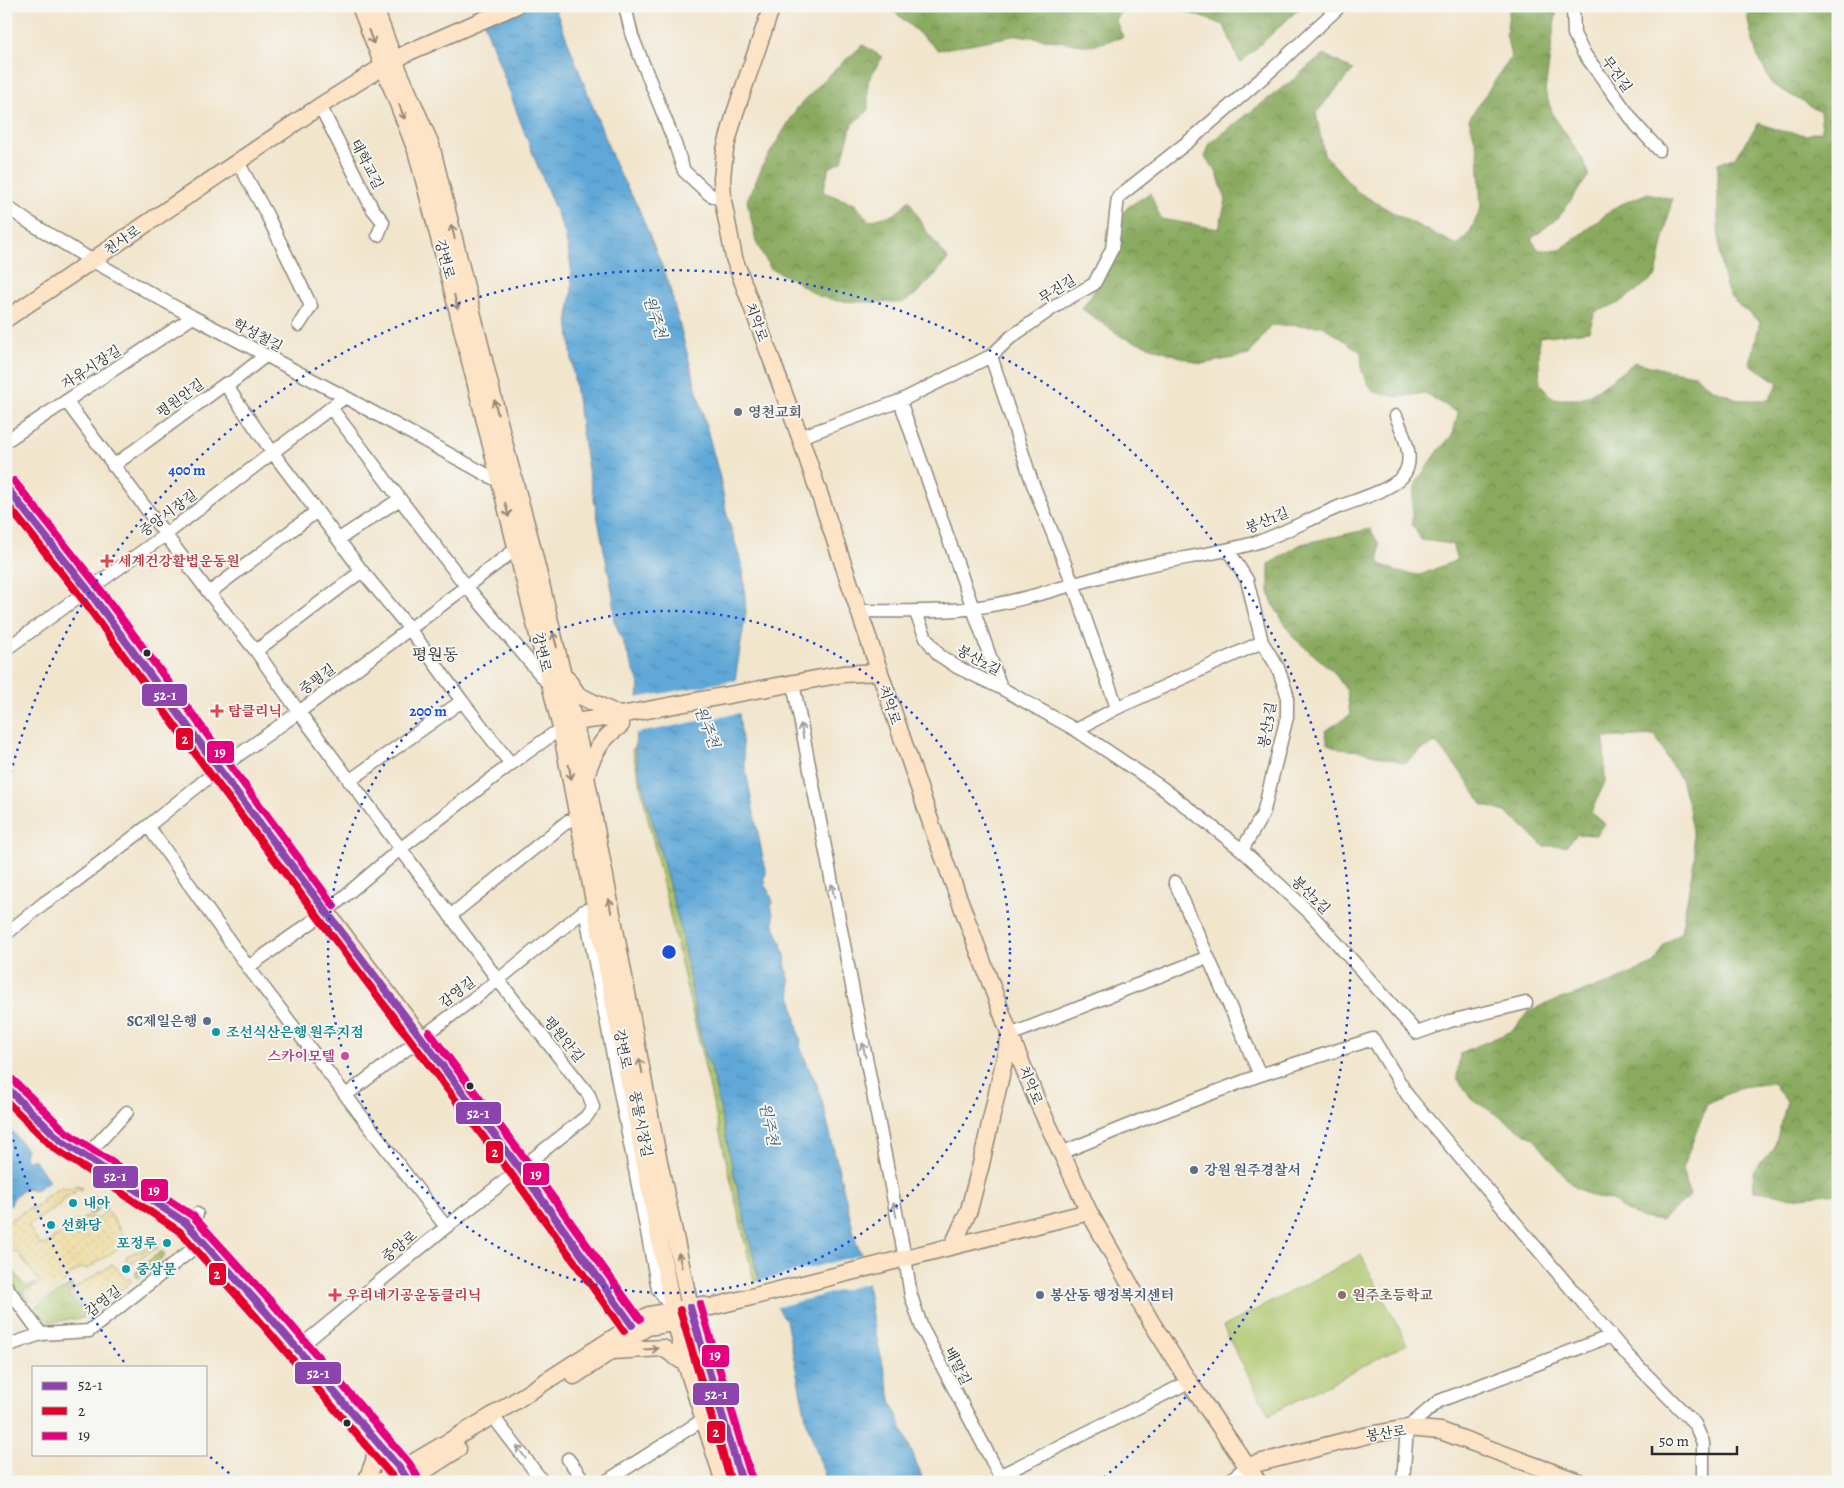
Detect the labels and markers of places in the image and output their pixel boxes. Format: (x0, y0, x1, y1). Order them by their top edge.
place label: 영천교회 (748, 403, 802, 422)
marker: 영천교회 (732, 406, 744, 418)
place label: 세계건강활법운동원 (118, 552, 240, 571)
marker: 세계건강활법운동원 (100, 554, 114, 568)
unlabelled marker (142, 648, 152, 658)
place label: 탑클리닉 (228, 702, 282, 721)
marker: 탑클리닉 (210, 704, 224, 718)
centre of rings (660, 943, 678, 961)
place label: SC제일은행 (127, 1012, 197, 1031)
marker: SC제일은행 (201, 1015, 213, 1027)
place label: 조선식산은행 원주지점 (226, 1023, 364, 1042)
marker: 조선식산은행 원주지점 (210, 1026, 222, 1038)
place label: 스카이모텔 (267, 1047, 335, 1066)
marker: 스카이모텔 (339, 1050, 351, 1062)
unlabelled marker (465, 1081, 475, 1091)
place label: 강원 원주경찰서 (1204, 1161, 1301, 1180)
marker: 강원 원주경찰서 (1188, 1164, 1200, 1176)
place label: 내아 (83, 1194, 111, 1213)
marker: 내아 (67, 1197, 79, 1209)
place label: 선화당 (61, 1216, 102, 1235)
marker: 선화당 (45, 1219, 57, 1231)
place label: 포정루 (116, 1234, 157, 1253)
marker: 포정루 (161, 1237, 173, 1249)
place label: 중삼문 (136, 1260, 177, 1279)
marker: 중삼문 (120, 1263, 132, 1275)
place label: 우리네기공운동클리닉 (346, 1286, 481, 1305)
place label: 봉산동 행정복지센터 (1050, 1286, 1174, 1305)
place label: 원주초등학교 (1352, 1286, 1434, 1305)
marker: 우리네기공운동클리닉 (328, 1288, 342, 1302)
marker: 봉산동 행정복지센터 (1034, 1289, 1046, 1301)
marker: 원주초등학교 (1336, 1289, 1348, 1301)
unlabelled marker (342, 1418, 352, 1428)

